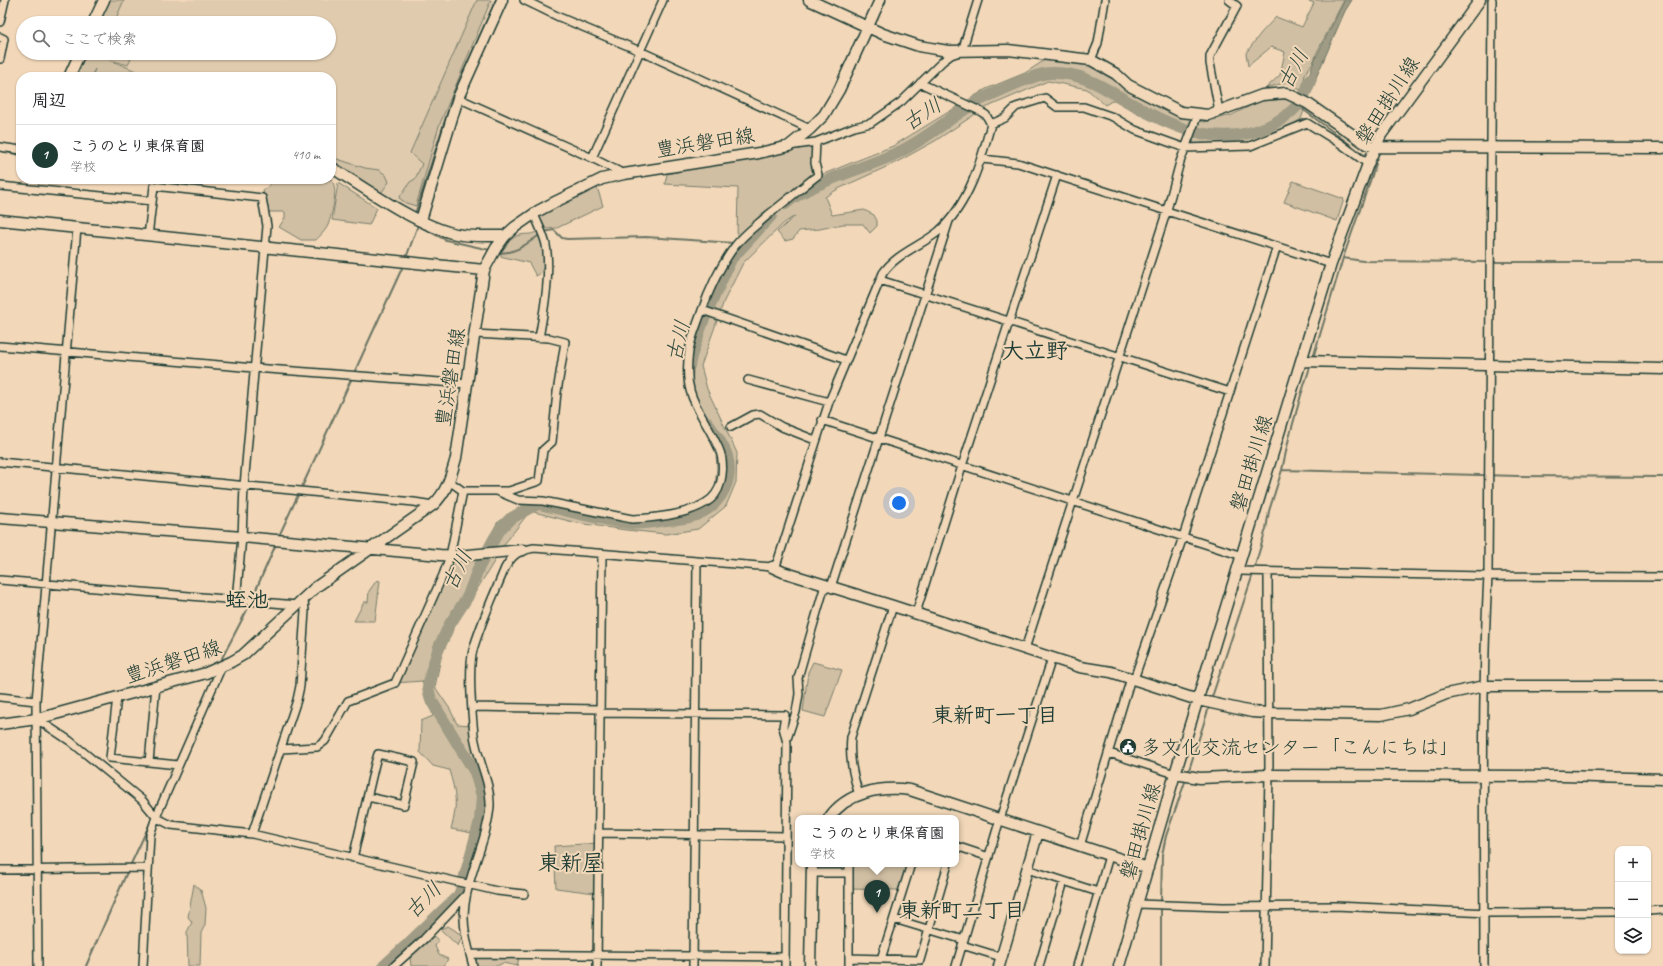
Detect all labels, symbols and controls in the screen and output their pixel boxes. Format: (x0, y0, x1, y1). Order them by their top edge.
search box (16, 16, 336, 60)
icon: search (30, 27, 52, 49)
text: ここで検索 (62, 30, 137, 49)
water label: 古川 (1272, 44, 1314, 94)
street label: 磐田掛川線 (1350, 52, 1425, 149)
text: 周辺 (32, 90, 66, 111)
water label: 古川 (897, 92, 947, 136)
street label: 豊浜磐田線 (654, 122, 756, 163)
text: こうのとり東保育園 (70, 137, 205, 156)
text: 1 (42, 147, 48, 163)
text: 410 m (292, 147, 320, 163)
text: 学校 (70, 159, 96, 175)
water label: 古川 (660, 317, 696, 365)
street label: 豊浜磐田線 (430, 326, 471, 428)
district label: 大立野 (1002, 337, 1068, 365)
street label: 磐田掛川線 (1225, 412, 1278, 515)
your location (889, 493, 909, 513)
water label: 古川 (436, 545, 478, 595)
district label: 蛭池 (225, 586, 269, 614)
street label: 豊浜磐田線 (122, 634, 225, 689)
district label: 東新町一丁目 (932, 702, 1058, 728)
place label: 多文化交流センター「こんにちは」 (1141, 735, 1459, 760)
public building icon: 多文化交流センター「こんにちは」 (1118, 737, 1138, 757)
street label: 磐田掛川線 (1115, 780, 1166, 883)
popup (795, 815, 959, 867)
text: こうのとり東保育園 (809, 824, 945, 843)
text: 学校 (809, 846, 836, 862)
map controls (1615, 846, 1651, 954)
button: + (1615, 846, 1651, 882)
district label: 東新屋 (538, 849, 604, 877)
water label: 古川 (399, 876, 447, 924)
pin: 1 (864, 880, 890, 913)
button: − (1615, 882, 1651, 918)
district label: 東新町二丁目 (899, 897, 1025, 923)
button: layers (1615, 918, 1651, 954)

